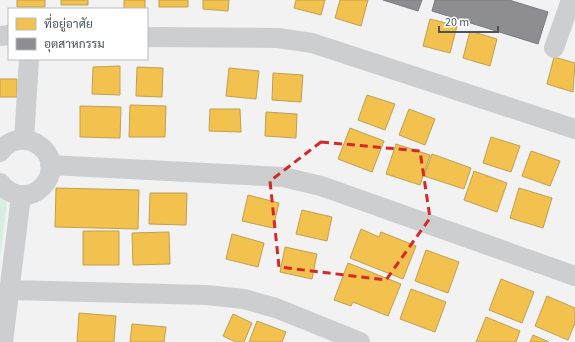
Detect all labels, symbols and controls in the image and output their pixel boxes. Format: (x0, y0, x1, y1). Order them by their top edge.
legend (8, 8, 148, 60)
scale bar (439, 8, 498, 34)
text: ที่อยู่อาศัย (44, 13, 93, 33)
text: 20 m (445, 14, 469, 31)
text: อุตสาหกรรม (44, 36, 105, 53)

